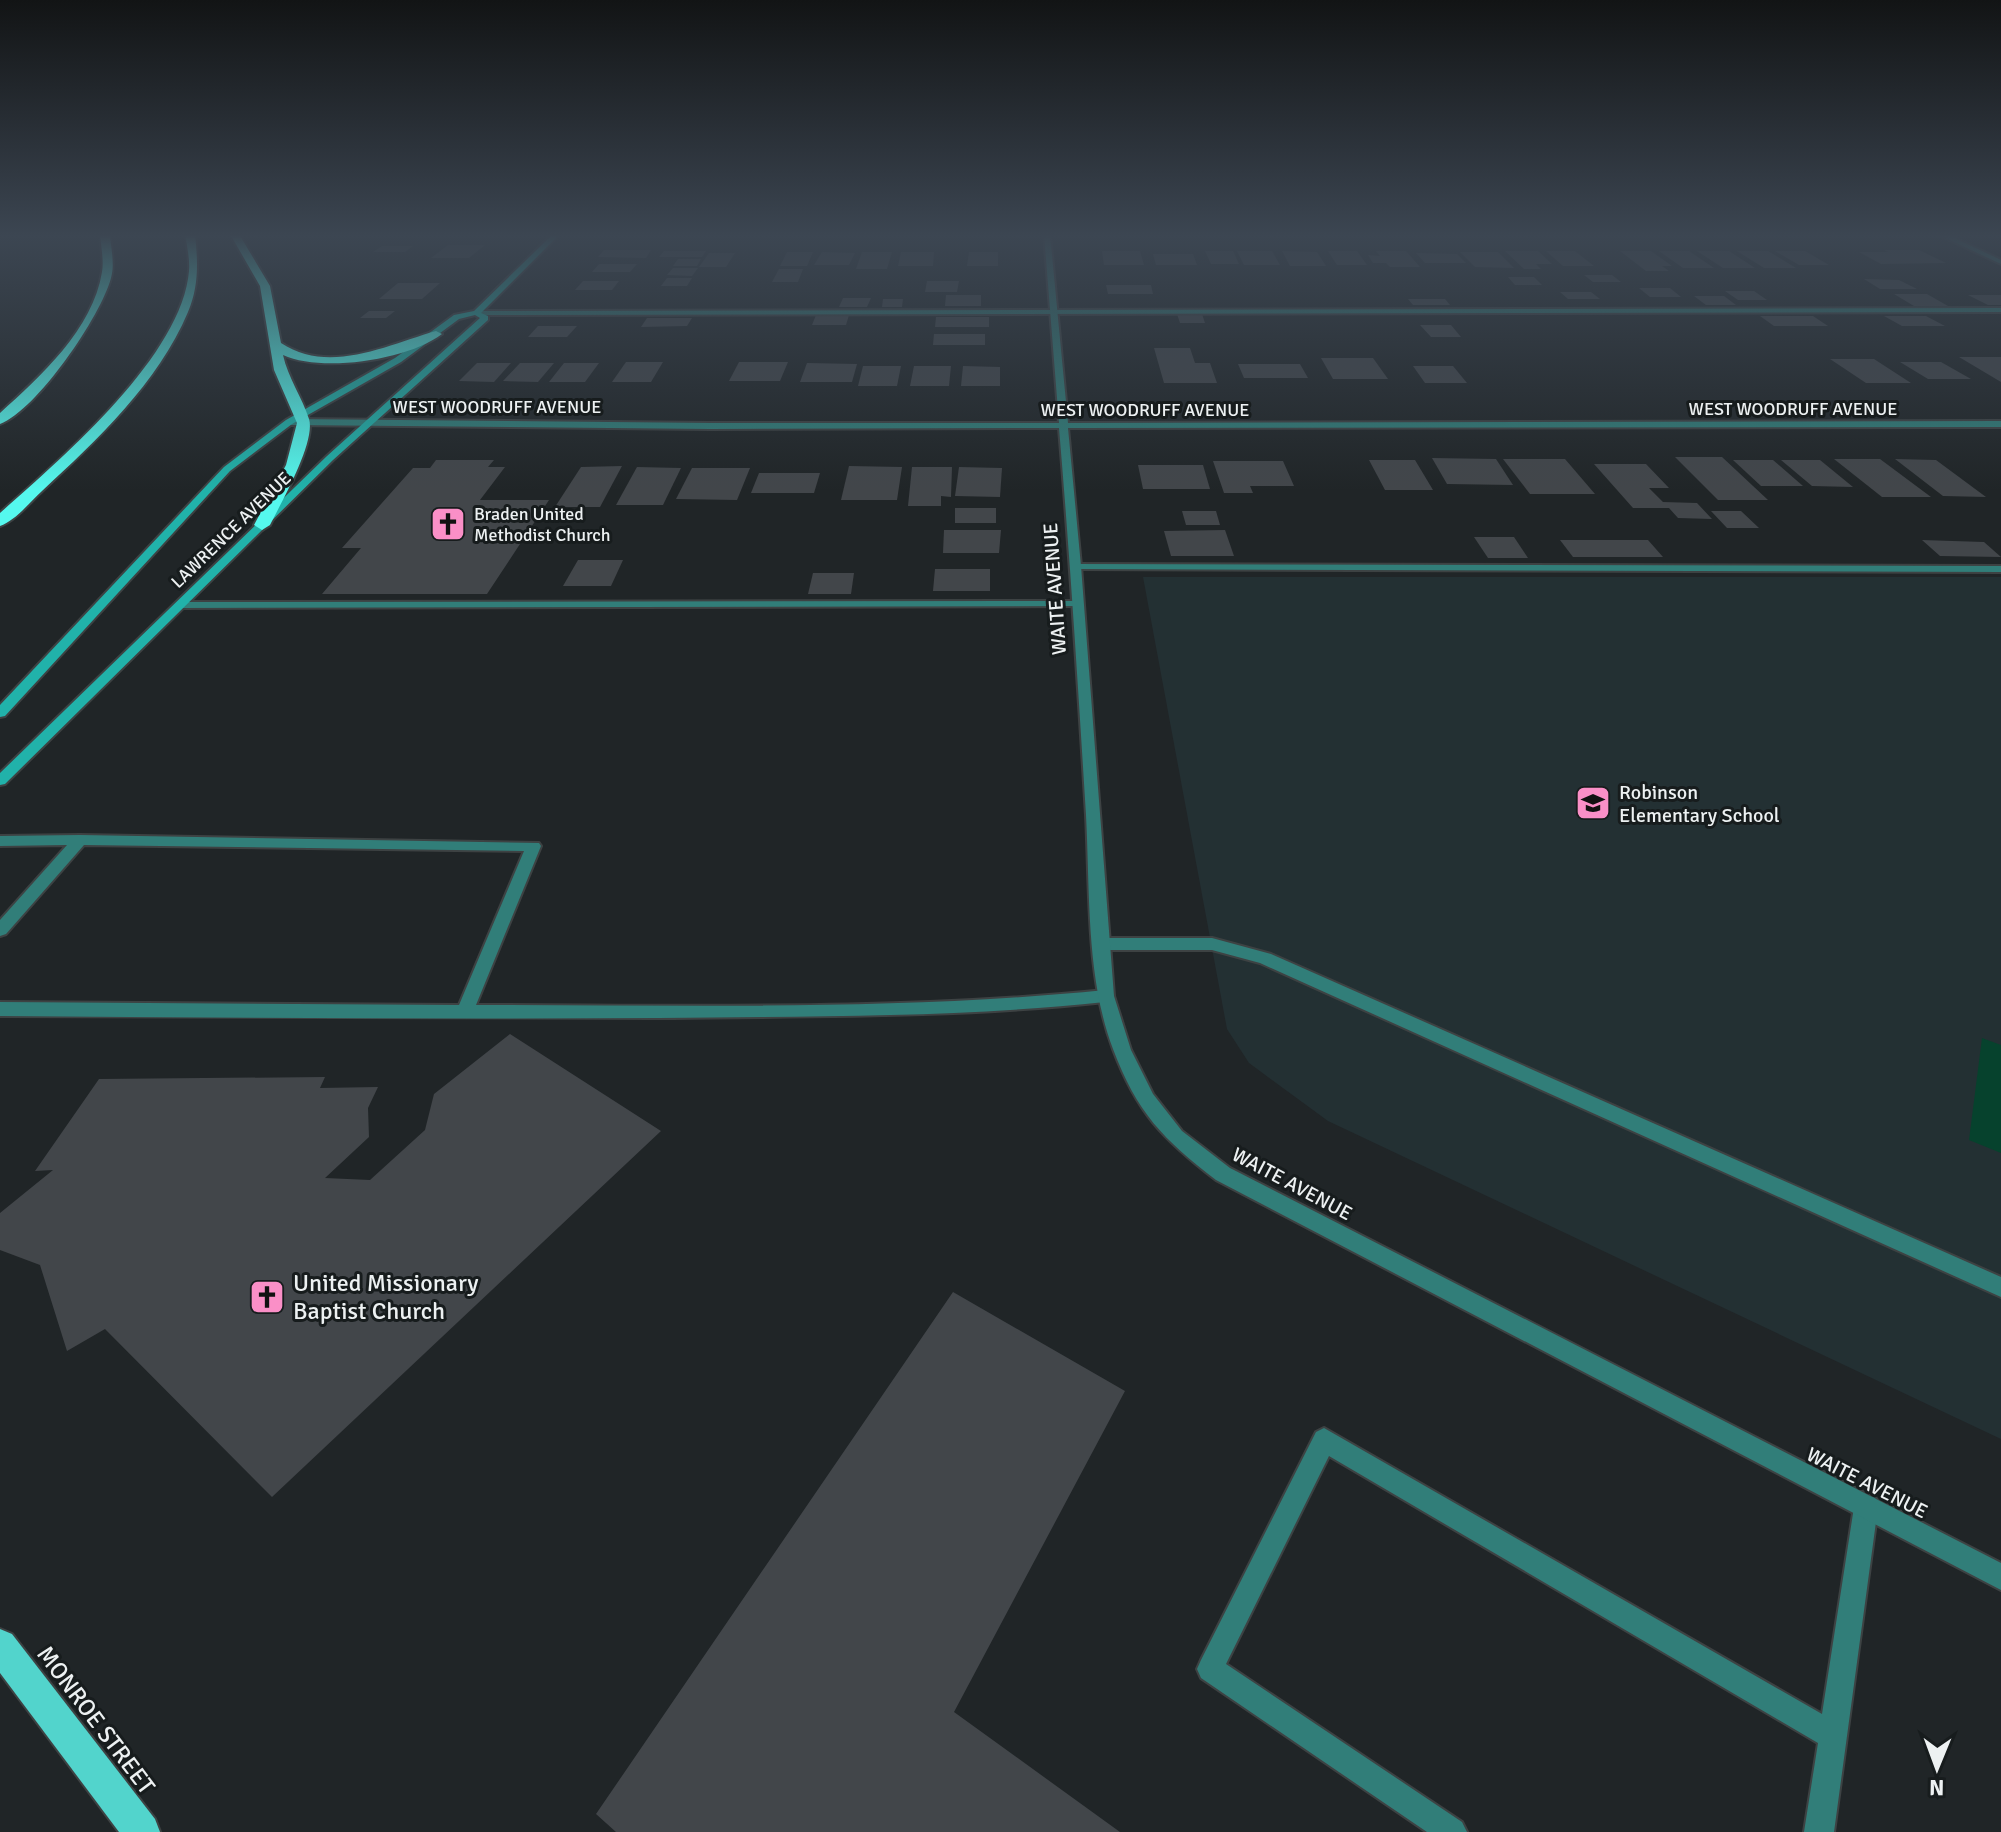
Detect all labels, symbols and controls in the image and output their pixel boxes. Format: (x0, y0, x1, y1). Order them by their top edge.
street label: WEST WOODRUFF AVENUE (393, 396, 601, 418)
street label: WEST WOODRUFF AVENUE (1689, 398, 1897, 420)
street label: WEST WOODRUFF AVENUE (1041, 399, 1249, 421)
street label: LAWRENCE AVENUE (166, 467, 296, 593)
place label: Braden United Methodist Church (474, 503, 611, 546)
church icon: Braden United Methodist Church (429, 505, 467, 543)
street label: WAITE AVENUE (1038, 522, 1072, 656)
place label: Robinson Elementary School (1619, 780, 1780, 828)
school or university icon: Robinson Elementary School (1574, 784, 1612, 822)
street label: WAITE AVENUE (1228, 1142, 1356, 1226)
place label: United Missionary Baptist Church (293, 1268, 479, 1326)
church icon: United Missionary Baptist Church (248, 1278, 286, 1316)
street label: WAITE AVENUE (1802, 1442, 1932, 1524)
street label: MONROE STREET (30, 1640, 162, 1800)
north arrow (1897, 1728, 1977, 1808)
text: N (1929, 1774, 1945, 1801)

